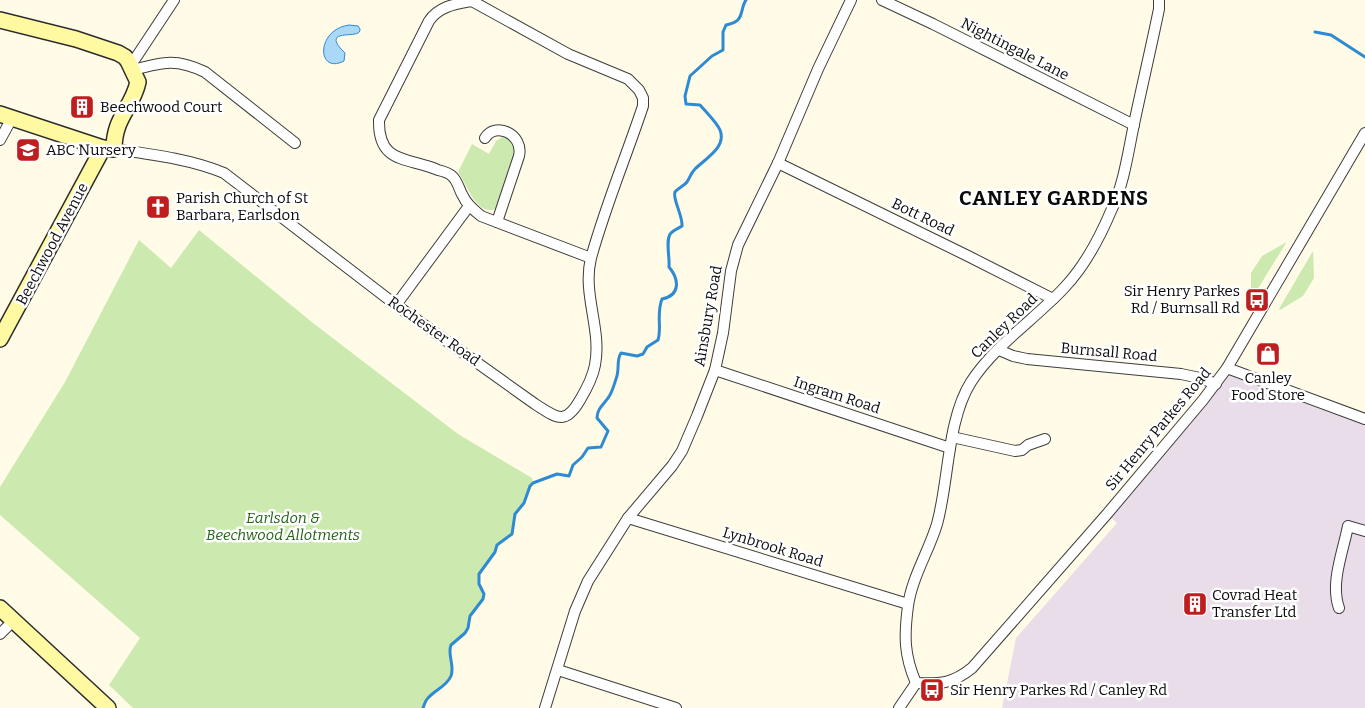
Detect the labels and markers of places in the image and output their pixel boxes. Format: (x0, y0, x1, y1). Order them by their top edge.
building icon: Beechwood Court (69, 94, 95, 120)
place label: Beechwood Court (100, 98, 223, 116)
school or university icon: ABC Nursery (15, 137, 41, 163)
place label: ABC Nursery (46, 141, 136, 159)
place label: Parish Church of St Barbara, Earlsdon (176, 189, 309, 224)
church icon: Parish Church of St Barbara, Earlsdon (145, 194, 171, 220)
place label: Sir Henry Parkes Rd / Burnsall Rd (1124, 282, 1240, 317)
bus stop icon: Sir Henry Parkes Rd / Burnsall Rd (1244, 287, 1270, 313)
shop icon: Canley Food Store (1255, 341, 1281, 367)
place label: Canley Food Store (1231, 369, 1305, 404)
place label: Covrad Heat Transfer Ltd (1212, 586, 1298, 621)
building icon: Covrad Heat Transfer Ltd (1182, 591, 1208, 617)
bus stop icon: Sir Henry Parkes Rd / Canley Rd (919, 677, 945, 703)
place label: Sir Henry Parkes Rd / Canley Rd (950, 681, 1167, 699)

